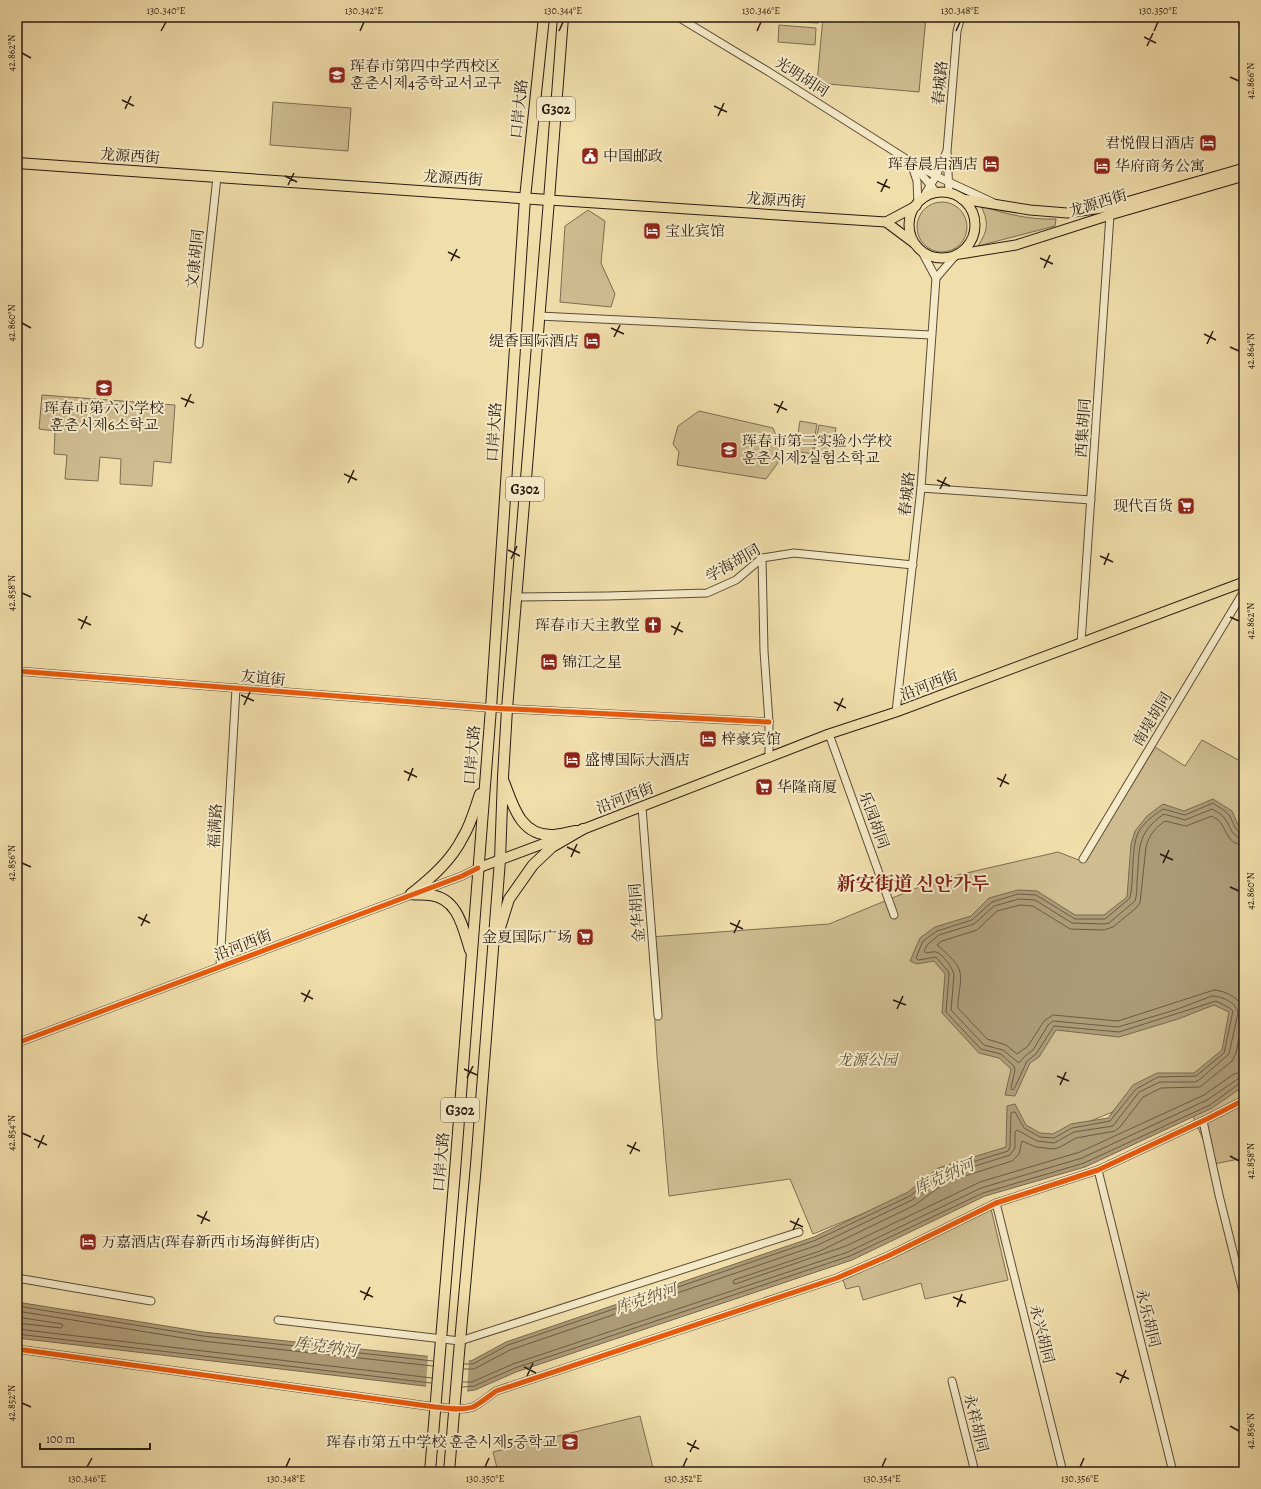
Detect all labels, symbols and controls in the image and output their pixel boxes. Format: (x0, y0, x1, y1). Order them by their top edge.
text: 130.340°E (147, 4, 186, 17)
text: 130.342°E (345, 4, 383, 17)
text: 130.344°E (544, 4, 582, 17)
text: 130.346°E (742, 4, 780, 17)
text: 130.348°E (941, 4, 979, 17)
text: 130.350°E (1139, 4, 1177, 17)
text: 42.862°N (5, 35, 18, 71)
street label: 光明胡同 (771, 53, 833, 101)
place label: 珲春市第四中学西校区 훈춘시제4중학교서교구 (350, 56, 502, 93)
street label: 春城路 (928, 60, 952, 106)
text: 42.866°N (1244, 63, 1257, 99)
school or university icon: 珲春市第四中学西校区 훈춘시제4중학교서교구 (327, 65, 347, 85)
street label: 口岸大路 (506, 78, 532, 140)
road number: G302 (537, 97, 575, 121)
place label: 君悦假日酒店 (1105, 133, 1195, 153)
hotel icon: 君悦假日酒店 (1198, 133, 1218, 153)
street label: 龙源西街 (99, 144, 161, 168)
public building icon: 中国邮政 (580, 146, 600, 166)
place label: 中国邮政 (603, 146, 663, 166)
place label: 珲春晨启酒店 (888, 154, 978, 174)
hotel icon: 珲春晨启酒店 (981, 154, 1001, 174)
hotel icon: 华府商务公寓 (1092, 156, 1112, 176)
place label: 华府商务公寓 (1115, 156, 1205, 176)
street label: 龙源西街 (422, 166, 484, 190)
street label: 龙源西街 (1066, 185, 1130, 221)
street label: 龙源西街 (745, 188, 807, 212)
hotel icon: 宝业宾馆 (642, 221, 662, 241)
place label: 宝业宾馆 (665, 221, 725, 241)
street label: 文康胡同 (182, 228, 208, 290)
text: 42.860°N (5, 304, 18, 342)
place label: 缇香国际酒店 (489, 331, 579, 351)
hotel icon: 缇香国际酒店 (582, 331, 602, 351)
text: 42.864°N (1244, 333, 1257, 369)
school or university icon: 珲春市第六小学校 훈춘시제6소학교 (94, 378, 114, 398)
street label: 西集胡同 (1071, 397, 1095, 459)
place label: 珲春市第六小学校 훈춘시제6소학교 (44, 398, 164, 435)
street label: 口岸大路 (482, 401, 506, 463)
place label: 珲春市第二实验小学校 훈춘시제2실험소학교 (742, 431, 892, 468)
school or university icon: 珲春市第二实验小学校 훈춘시제2실험소학교 (719, 440, 739, 460)
street label: 春城路 (895, 471, 919, 517)
road number: G302 (506, 477, 544, 501)
place label: 现代百货 (1113, 496, 1173, 516)
supermarket icon: 现代百货 (1176, 496, 1196, 516)
street label: 学海胡同 (702, 539, 764, 587)
text: 42.858°N (5, 575, 18, 611)
text: 42.862°N (1244, 603, 1257, 639)
place label: 珲春市天主教堂 (535, 615, 640, 635)
church icon: 珲春市天主教堂 (643, 615, 663, 635)
hotel icon: 锦江之星 (539, 652, 559, 672)
place label: 锦江之星 (562, 652, 622, 672)
street label: 沿河西街 (897, 665, 961, 705)
street label: 友谊街 (240, 666, 286, 690)
street label: 南堤胡同 (1128, 688, 1176, 750)
street label: 口岸大路 (459, 724, 485, 786)
hotel icon: 梓豪宾馆 (698, 729, 718, 749)
place label: 梓豪宾馆 (721, 729, 781, 749)
hotel icon: 盛博国际大酒店 (562, 750, 582, 770)
place label: 盛博国际大酒店 (585, 750, 690, 770)
supermarket icon: 华隆商厦 (754, 777, 774, 797)
place label: 华隆商厦 (777, 777, 837, 797)
street label: 沿河西街 (593, 778, 657, 818)
street label: 乐园胡同 (854, 788, 894, 852)
street label: 福满路 (204, 803, 226, 849)
text: 42.856°N (5, 845, 18, 881)
district label: 新安街道 신안가두 (837, 871, 989, 897)
text: 42.860°N (1244, 872, 1257, 910)
street label: 金华胡同 (624, 882, 650, 944)
street label: 沿河西街 (211, 925, 275, 965)
place label: 金夏国际广场 (482, 927, 572, 947)
supermarket icon: 金夏国际广场 (575, 927, 595, 947)
park label: 龙源公园 (837, 1050, 899, 1070)
road number: G302 (441, 1098, 479, 1122)
text: 42.854°N (5, 1115, 18, 1151)
street label: 口岸大路 (428, 1131, 454, 1193)
text: 42.858°N (1244, 1143, 1257, 1179)
water label: 库克纳河 (910, 1153, 980, 1200)
hotel icon: 万嘉酒店(珲春新西市场海鲜街店) (78, 1232, 98, 1252)
place label: 万嘉酒店(珲春新西市场海鲜街店) (101, 1232, 319, 1252)
water label: 库克纳河 (612, 1278, 683, 1319)
street label: 永乐胡同 (1131, 1286, 1165, 1350)
street label: 永兴胡同 (1025, 1302, 1059, 1366)
water label: 库克纳河 (293, 1332, 362, 1363)
text: 42.852°N (5, 1385, 18, 1421)
street label: 永祥胡同 (959, 1391, 993, 1455)
text: 42.856°N (1244, 1413, 1257, 1449)
scale bar (40, 1425, 150, 1451)
text: 100 m (46, 1431, 75, 1447)
place label: 珲春市第五中学校 훈춘시제5중학교 (326, 1432, 558, 1452)
school or university icon: 珲春市第五中学校 훈춘시제5중학교 (560, 1432, 580, 1452)
text: 130.346°E (68, 1472, 106, 1485)
text: 130.348°E (267, 1472, 305, 1485)
text: 130.350°E (466, 1472, 504, 1485)
text: 130.352°E (664, 1472, 702, 1485)
text: 130.354°E (863, 1472, 901, 1485)
text: 130.356°E (1061, 1472, 1099, 1485)

